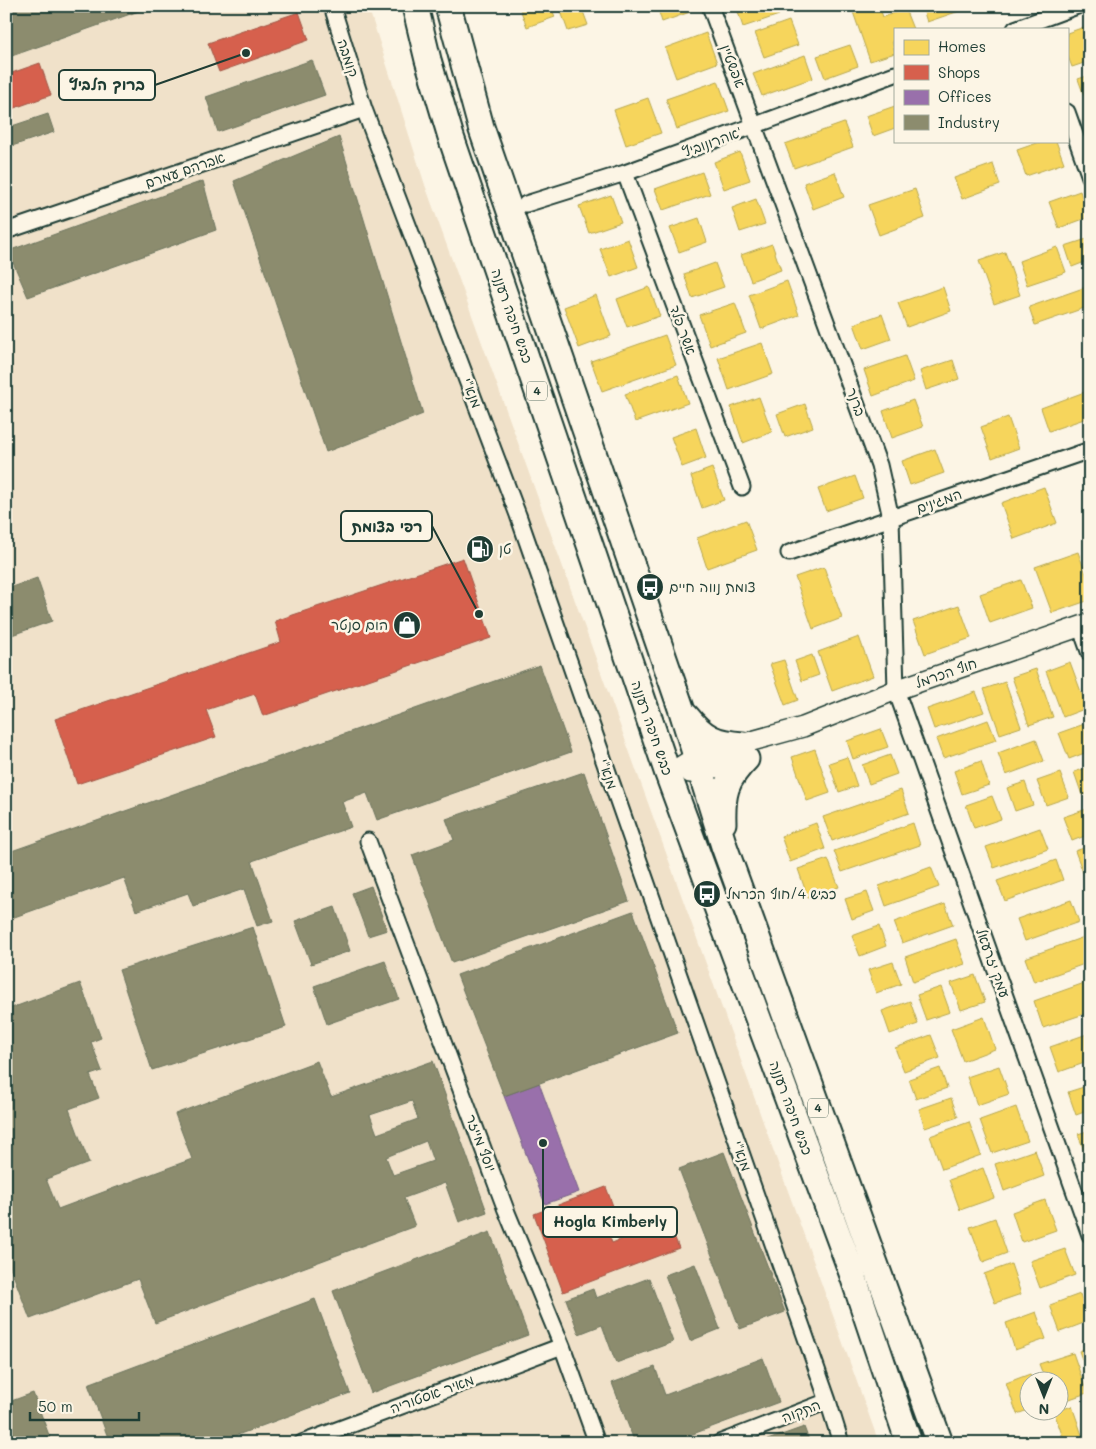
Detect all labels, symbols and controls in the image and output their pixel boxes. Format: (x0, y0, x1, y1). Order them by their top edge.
legend (894, 28, 1068, 142)
street label: קומבה (333, 36, 364, 79)
text: Homes (938, 36, 986, 56)
street label: אפשטיין (717, 41, 750, 90)
text: Shops (938, 62, 980, 82)
callout: ברוך הלביץ (59, 70, 155, 100)
text: ברוך הלביץ (69, 74, 145, 94)
text: Offices (938, 86, 992, 106)
text: Industry (938, 112, 1000, 132)
street label: אהרונוביץ' (679, 122, 744, 161)
street label: אברהם עמרם (142, 147, 227, 192)
street label: כביש חיפה רעננה (487, 266, 538, 366)
street label: אשר פלד (666, 302, 701, 358)
street label: מנא"י (458, 375, 487, 411)
road number: 4 (527, 382, 547, 401)
street label: ברנר (843, 385, 870, 419)
street label: המגינים (913, 484, 964, 517)
callout: רפי בצומת (341, 511, 432, 541)
text: רפי בצומת (351, 516, 423, 536)
fuel station icon: טן (465, 534, 495, 564)
place label: טן (499, 539, 511, 558)
bus stop icon: צומת נווה חיים (635, 572, 665, 602)
place label: צומת נווה חיים (669, 577, 756, 596)
shop icon: הום סנטר (392, 610, 422, 640)
place label: הום סנטר (331, 615, 388, 634)
street label: חוף הכרמל (912, 653, 979, 692)
street label: כביש חיפה רעננה (627, 678, 678, 778)
street label: מנא"י (594, 756, 622, 791)
bus stop icon: כביש 4/חוף הכרמל (692, 879, 722, 909)
place label: כביש 4/חוף הכרמל (726, 884, 836, 903)
street label: עמק יזרעאל (972, 925, 1015, 1000)
street label: כביש חיפה רעננה (766, 1058, 817, 1158)
road number: 4 (808, 1098, 828, 1118)
street label: יוסף מייזר (462, 1111, 501, 1174)
street label: מנא"י (728, 1138, 756, 1173)
callout: Hogla Kimberly (543, 1207, 677, 1237)
text: Hogla Kimberly (553, 1211, 667, 1231)
street label: מאיר אסטוריה (387, 1370, 476, 1418)
north arrow (1018, 1372, 1068, 1422)
scale bar (30, 1389, 139, 1421)
street label: התקוה (779, 1394, 823, 1427)
text: 50 m (38, 1396, 73, 1416)
text: N (1039, 1400, 1049, 1419)

